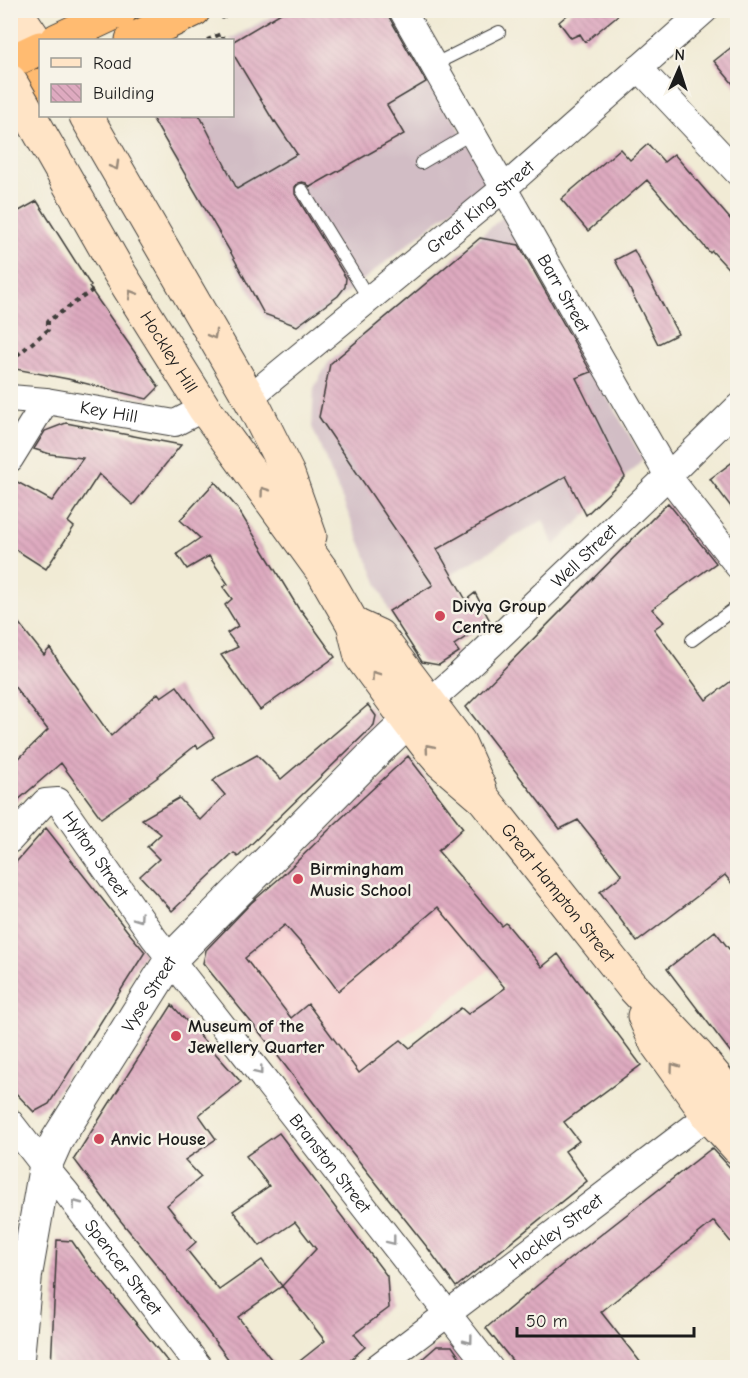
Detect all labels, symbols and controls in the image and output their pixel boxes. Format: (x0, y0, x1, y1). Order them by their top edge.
legend (39, 39, 234, 117)
north arrow (649, 39, 709, 99)
text: N (674, 46, 685, 64)
text: Road (93, 53, 132, 74)
text: Building (93, 83, 155, 104)
street label: Great King Street (423, 156, 539, 258)
one-way arrow (108, 160, 119, 170)
street label: Barr Street (533, 251, 594, 337)
one-way arrow (129, 289, 140, 300)
street label: Hockley Hill (135, 308, 202, 397)
one-way arrow (206, 329, 217, 339)
street label: Key Hill (78, 397, 139, 427)
one-way arrow (260, 486, 271, 497)
street label: Well Street (547, 520, 622, 592)
place label: Divya Group Centre (452, 596, 546, 638)
marker: Divya Group Centre (433, 609, 447, 623)
one-way arrow (371, 671, 382, 682)
one-way arrow (425, 744, 436, 755)
street label: Hylton Street (58, 808, 133, 903)
street label: Great Hampton Street (496, 819, 620, 967)
place label: Birmingham Music School (310, 859, 411, 901)
marker: Birmingham Music School (291, 872, 305, 886)
one-way arrow (132, 911, 143, 922)
street label: Vyse Street (118, 952, 181, 1036)
place label: Museum of the Jewellery Quarter (188, 1016, 325, 1058)
marker: Museum of the Jewellery Quarter (169, 1029, 183, 1043)
one-way arrow (670, 1063, 681, 1074)
one-way arrow (251, 1064, 262, 1075)
street label: Branston Street (284, 1110, 375, 1218)
place label: Anvic House (111, 1129, 206, 1150)
marker: Anvic House (92, 1132, 106, 1146)
street label: Hockley Street (505, 1189, 608, 1274)
one-way arrow (72, 1200, 83, 1211)
street label: Spencer Street (80, 1215, 166, 1320)
one-way arrow (384, 1234, 395, 1245)
scale bar (517, 1300, 694, 1338)
text: 50 m (526, 1311, 568, 1332)
one-way arrow (462, 1333, 473, 1344)

